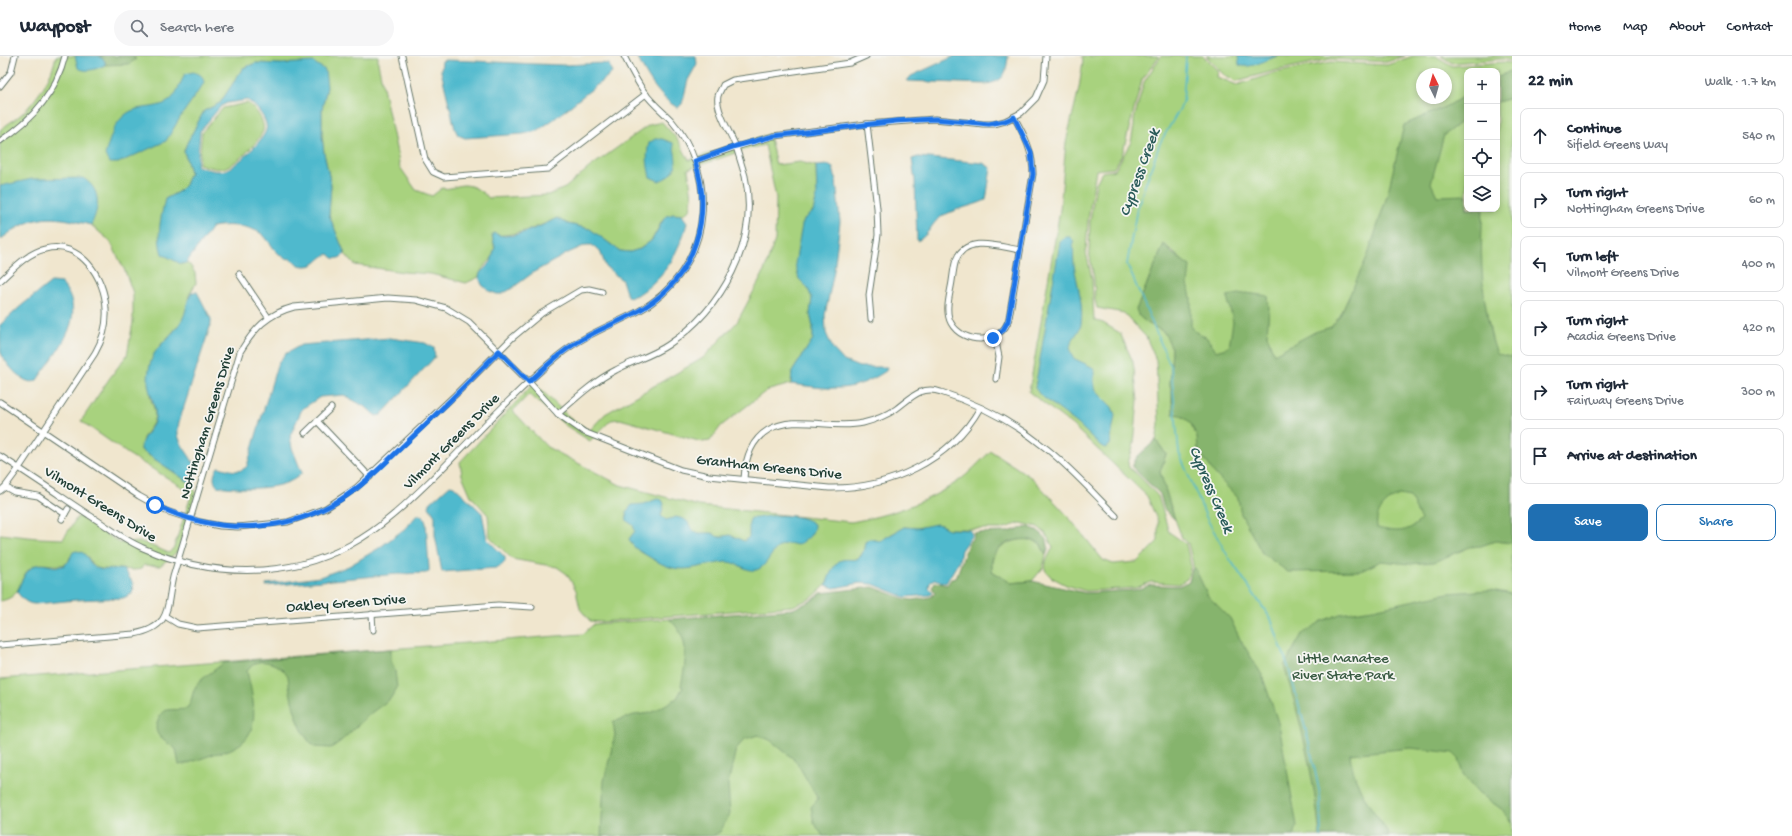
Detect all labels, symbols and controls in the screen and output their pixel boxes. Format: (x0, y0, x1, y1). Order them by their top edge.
search box (114, 10, 394, 46)
text: Waypost (20, 16, 90, 39)
icon: search (128, 17, 150, 39)
text: Search here (160, 19, 234, 37)
text: Home (1569, 19, 1601, 36)
text: Map (1623, 19, 1647, 36)
text: About (1669, 19, 1705, 36)
text: Contact (1727, 19, 1772, 36)
north arrow (1416, 68, 1452, 104)
map controls (1464, 68, 1500, 212)
button: + (1464, 68, 1500, 104)
text: 22 min (1528, 72, 1573, 92)
text: Walk · 1.7 km (1705, 75, 1776, 90)
button: − (1464, 104, 1500, 140)
text: Continue (1567, 120, 1621, 138)
water label: Cypress Creek (1116, 125, 1166, 219)
icon: ahead (1529, 125, 1551, 147)
text: 540 m (1742, 129, 1775, 144)
text: Sifield Greens Way (1567, 138, 1668, 153)
button: locate (1464, 140, 1500, 176)
button: layers (1464, 176, 1500, 212)
text: Turn right (1567, 184, 1627, 202)
icon: right (1529, 189, 1551, 211)
text: 60 m (1749, 193, 1775, 208)
text: Nottingham Greens Drive (1567, 202, 1704, 217)
text: Turn left (1567, 248, 1618, 266)
icon: left (1529, 253, 1551, 275)
text: 400 m (1742, 257, 1775, 272)
text: Vilmont Greens Drive (1567, 266, 1679, 281)
text: Turn right (1567, 312, 1627, 330)
icon: right (1529, 317, 1551, 339)
text: 420 m (1743, 321, 1775, 336)
route end (984, 329, 1002, 347)
text: Acadia Greens Drive (1567, 330, 1676, 345)
street label: Nottingham Greens Drive (176, 344, 240, 501)
text: Turn right (1567, 376, 1627, 394)
icon: right (1529, 381, 1551, 403)
text: 300 m (1741, 385, 1775, 400)
street label: Vilmont Greens Drive (399, 390, 504, 495)
text: Fairway Greens Drive (1567, 394, 1684, 409)
water label: Cypress Creek (1183, 444, 1237, 538)
icon: arrive (1529, 445, 1551, 467)
text: Arrive at destination (1567, 447, 1697, 465)
street label: Grantham Greens Drive (695, 451, 843, 485)
street label: Vilmont Greens Drive (40, 463, 160, 547)
route start (146, 496, 164, 514)
button: Save (1528, 504, 1648, 541)
button: Share (1656, 504, 1776, 541)
street label: Oakley Green Drive (286, 591, 407, 617)
park label: Little Manatee River State Park (1292, 650, 1395, 685)

